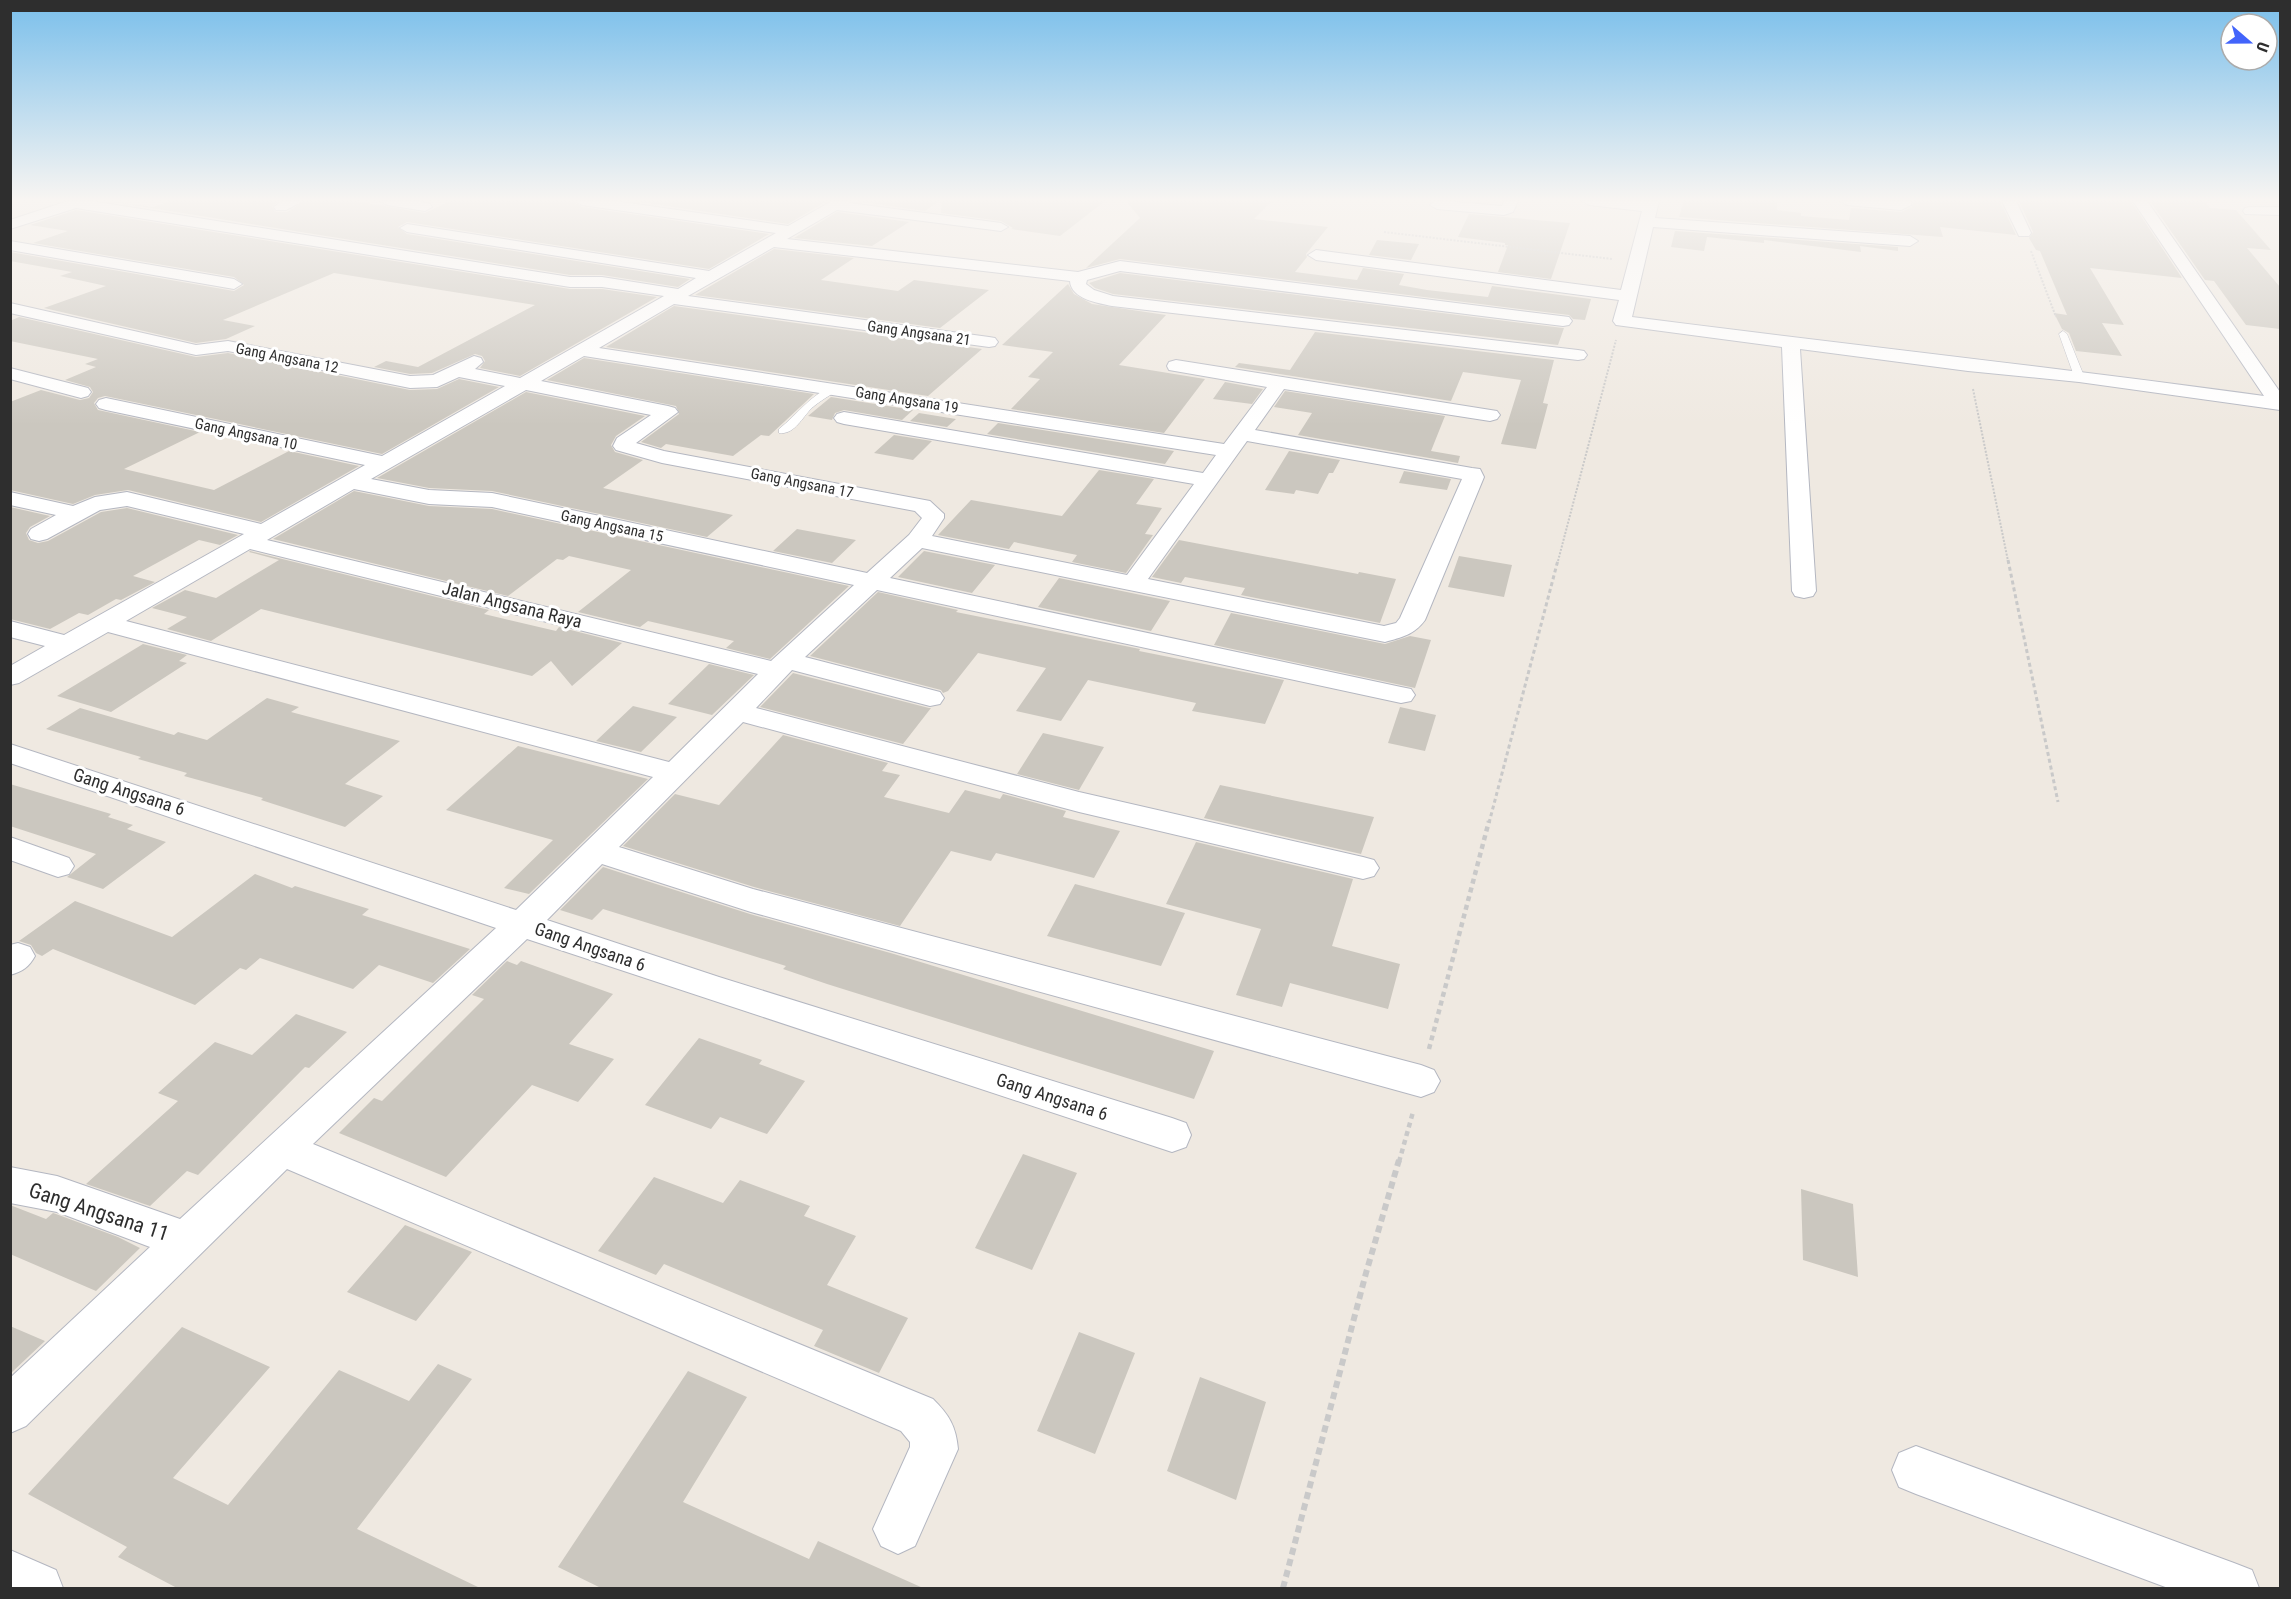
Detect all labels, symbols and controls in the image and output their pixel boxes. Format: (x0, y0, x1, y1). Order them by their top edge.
north arrow (2219, 12, 2279, 72)
text: U (2252, 39, 2273, 55)
street label: Gang Angsana 21 (866, 317, 972, 349)
street label: Gang Angsana 12 (234, 339, 340, 377)
street label: Gang Angsana 19 (854, 383, 960, 417)
street label: Gang Angsana 10 (193, 414, 299, 454)
street label: Gang Angsana 17 (749, 464, 855, 502)
street label: Gang Angsana 15 (559, 506, 665, 546)
street label: Jalan Angsana Raya (440, 577, 584, 632)
street label: Gang Angsana 6 (71, 764, 188, 819)
street label: Gang Angsana 6 (532, 918, 648, 975)
street label: Gang Angsana 6 (994, 1069, 1111, 1124)
street label: Gang Angsana 11 (26, 1178, 172, 1246)

